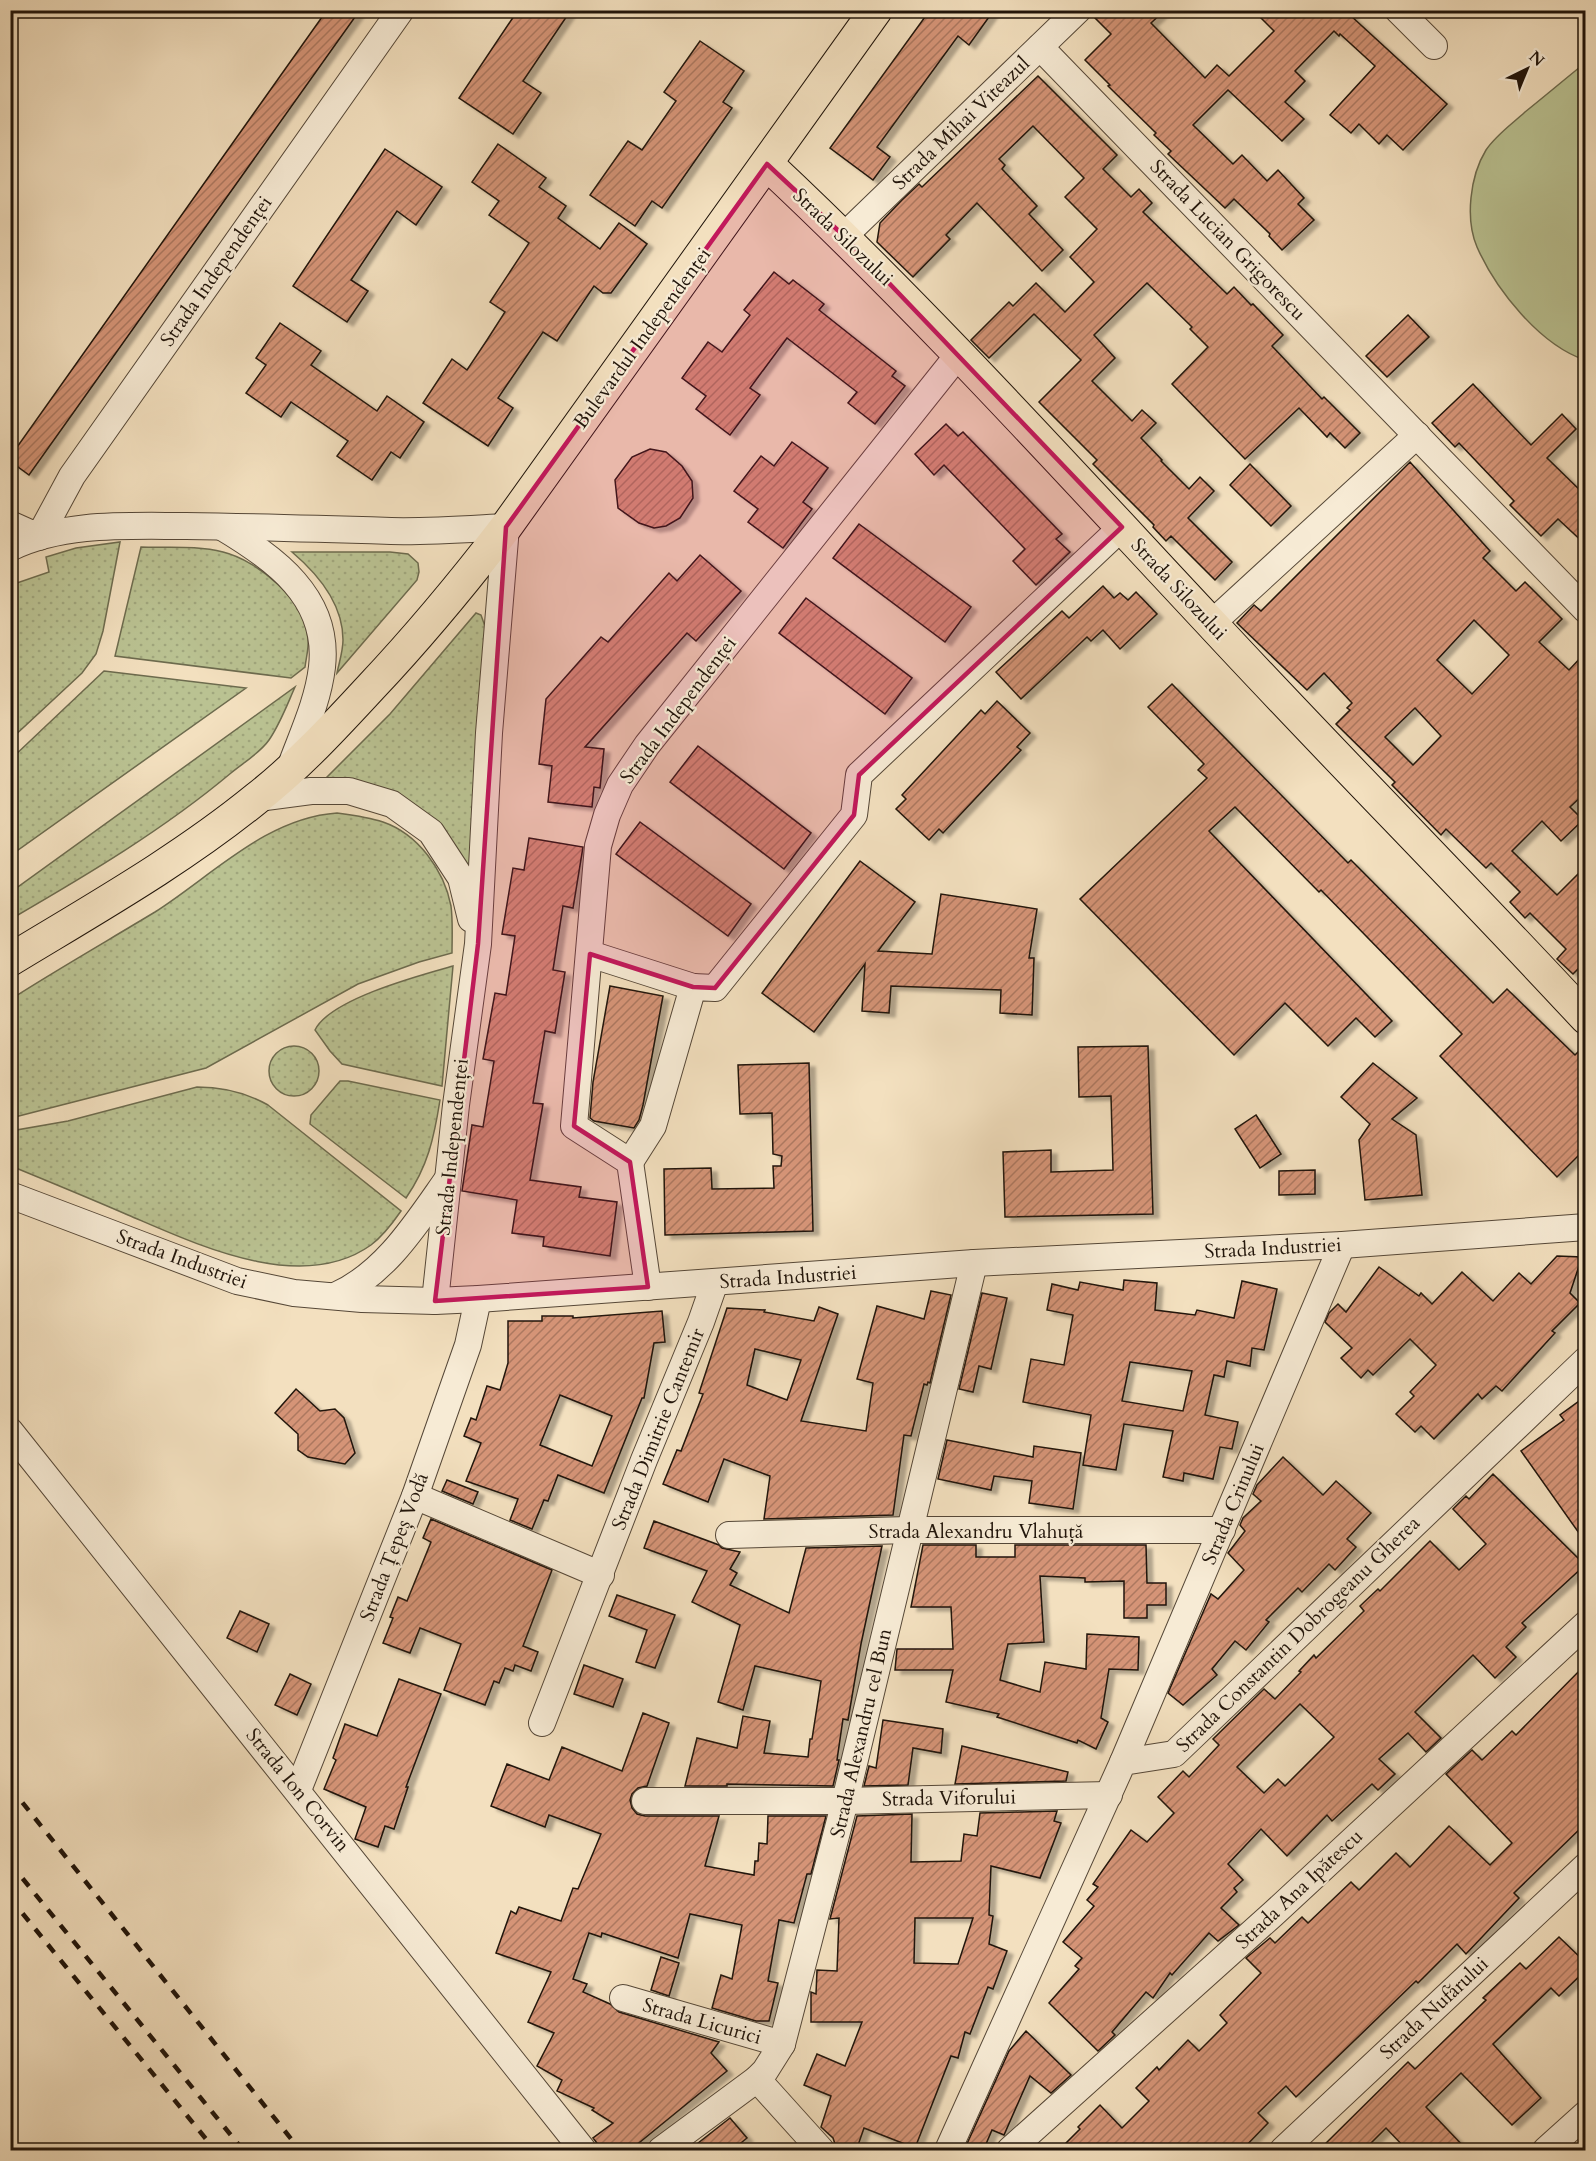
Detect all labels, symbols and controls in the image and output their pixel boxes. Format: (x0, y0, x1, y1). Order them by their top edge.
north arrow (1497, 39, 1557, 99)
text: N (1524, 46, 1549, 72)
street label: Strada Mihai Viteazul (886, 50, 1036, 196)
street label: Strada Lucian Grigorescu (1144, 154, 1312, 326)
street label: Strada Silozului (787, 182, 899, 292)
street label: Strada Independenței (154, 190, 278, 352)
street label: Bulevardul Independenței (567, 242, 717, 434)
street label: Strada Silozului (1125, 532, 1233, 646)
street label: Strada Independenței (614, 630, 743, 789)
street label: Strada Independenței (429, 1057, 475, 1237)
street label: Strada Industriei (113, 1223, 252, 1295)
street label: Strada Industriei (1204, 1231, 1343, 1265)
street label: Strada Industriei (719, 1259, 858, 1295)
street label: Strada Dimitrie Cantemir (605, 1323, 711, 1534)
street label: Strada Crinului (1195, 1439, 1271, 1569)
street label: Strada Țepeș Vodă (353, 1468, 435, 1625)
street label: Strada Constantin Dobrogeanu Gherea (1170, 1510, 1426, 1758)
street label: Strada Alexandru Vlahuță (869, 1518, 1084, 1545)
street label: Strada Alexandru cel Bun (824, 1625, 898, 1840)
street label: Strada Ion Corvin (240, 1723, 357, 1858)
street label: Strada Viforului (882, 1783, 1017, 1813)
street label: Strada Ana Ipătescu (1230, 1823, 1368, 1955)
street label: Strada Nufărului (1374, 1950, 1495, 2065)
street label: Strada Licurici (639, 1991, 765, 2051)

